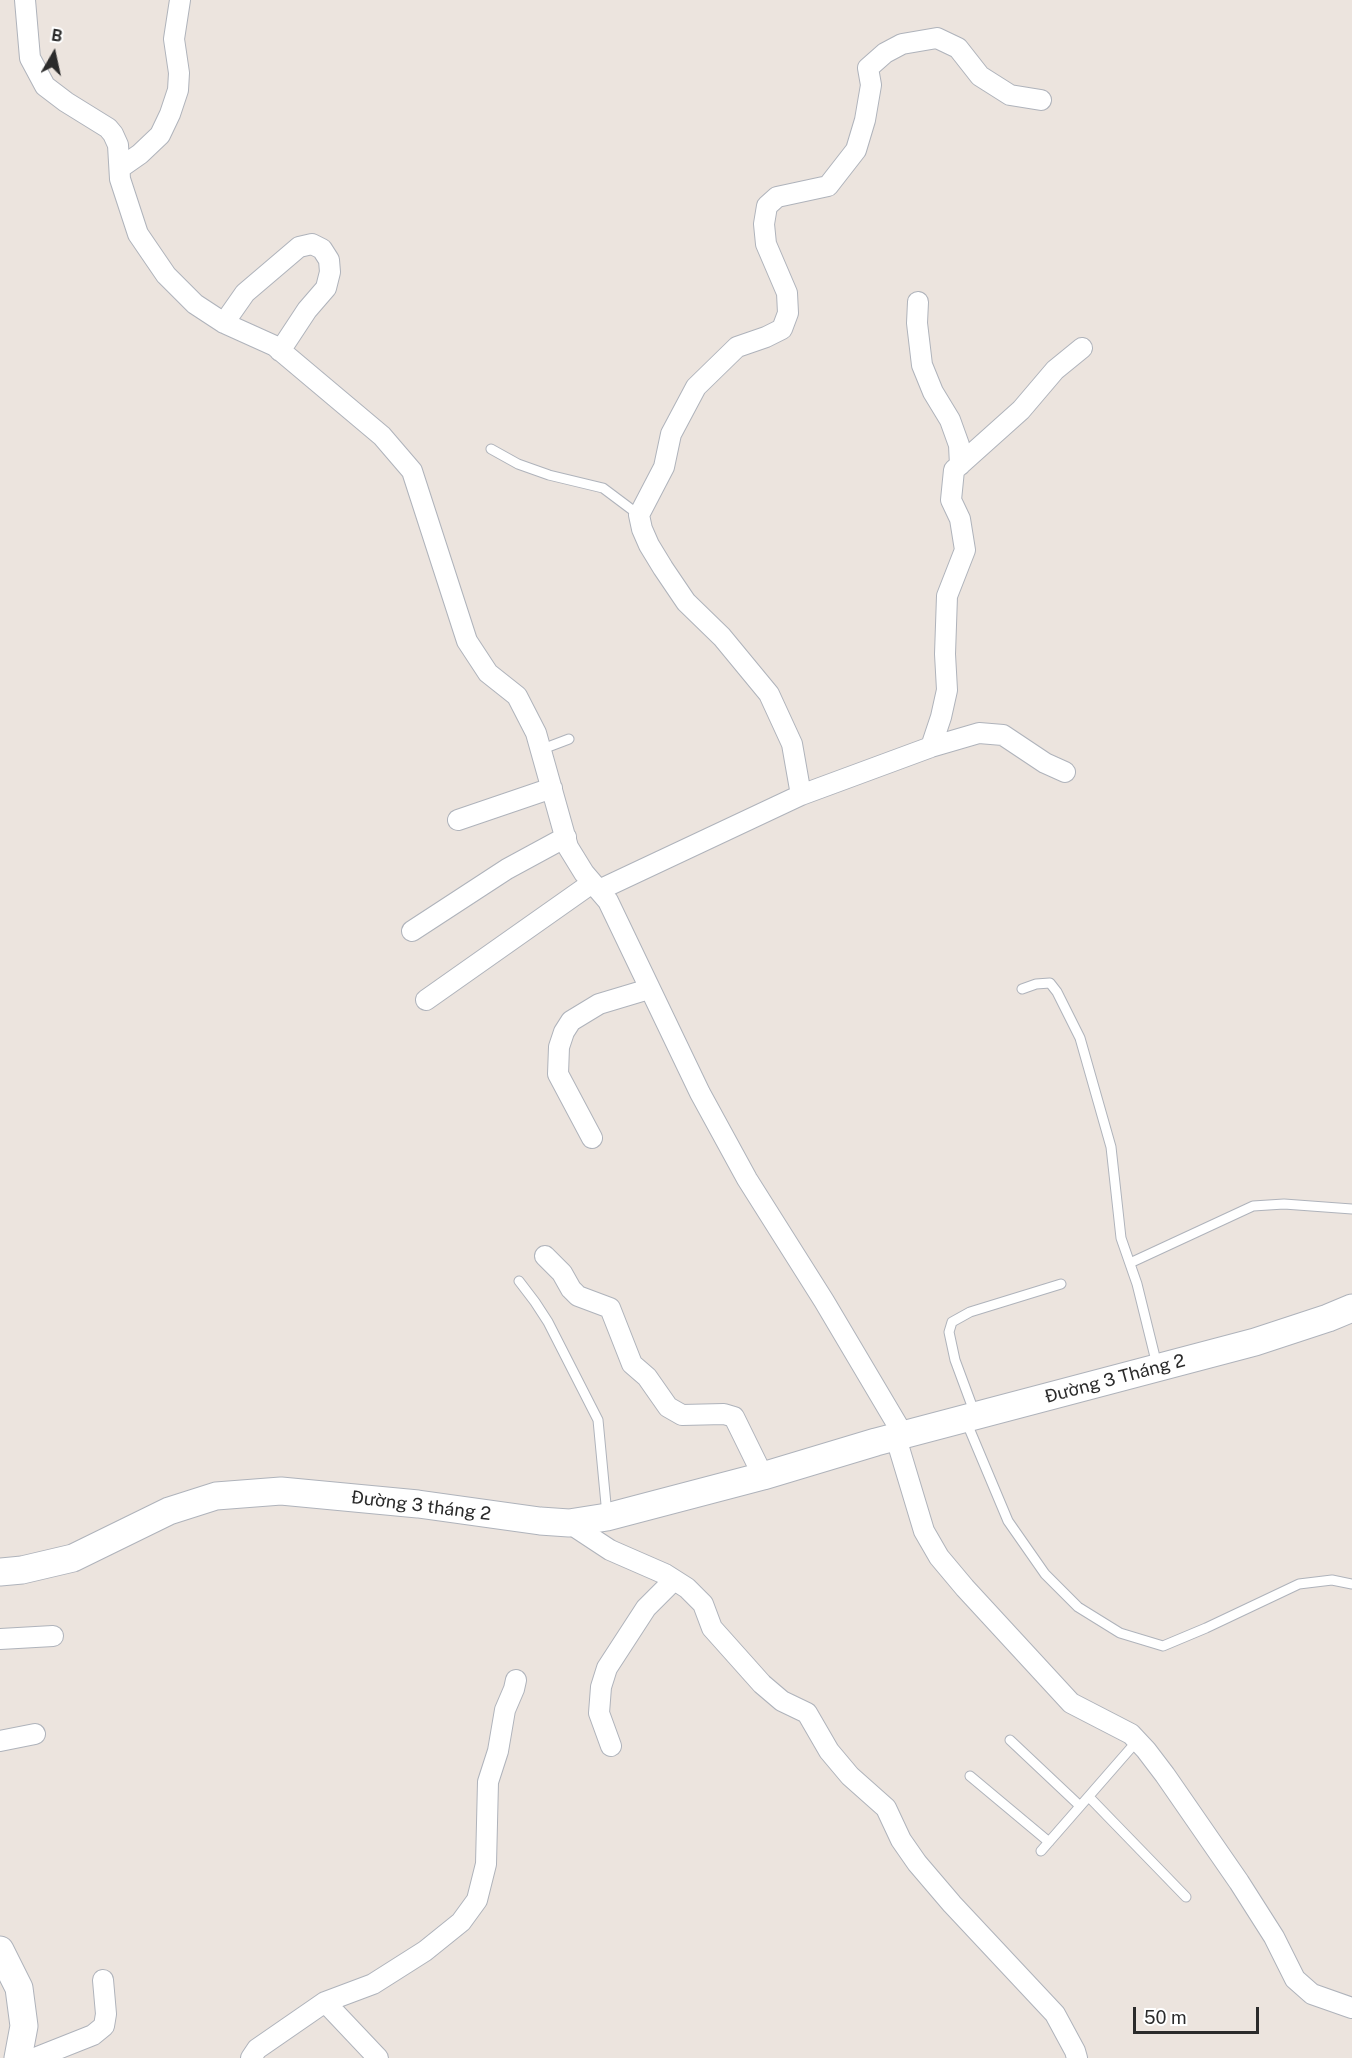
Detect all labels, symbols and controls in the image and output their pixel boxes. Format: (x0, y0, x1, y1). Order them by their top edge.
north arrow (24, 24, 84, 84)
text: B (50, 25, 64, 46)
street label: Đường 3 Tháng 2 (1043, 1350, 1187, 1408)
street label: Đường 3 tháng 2 (350, 1487, 492, 1525)
scale bar (1136, 1995, 1262, 2033)
text: 50 m (1144, 2007, 1187, 2028)

